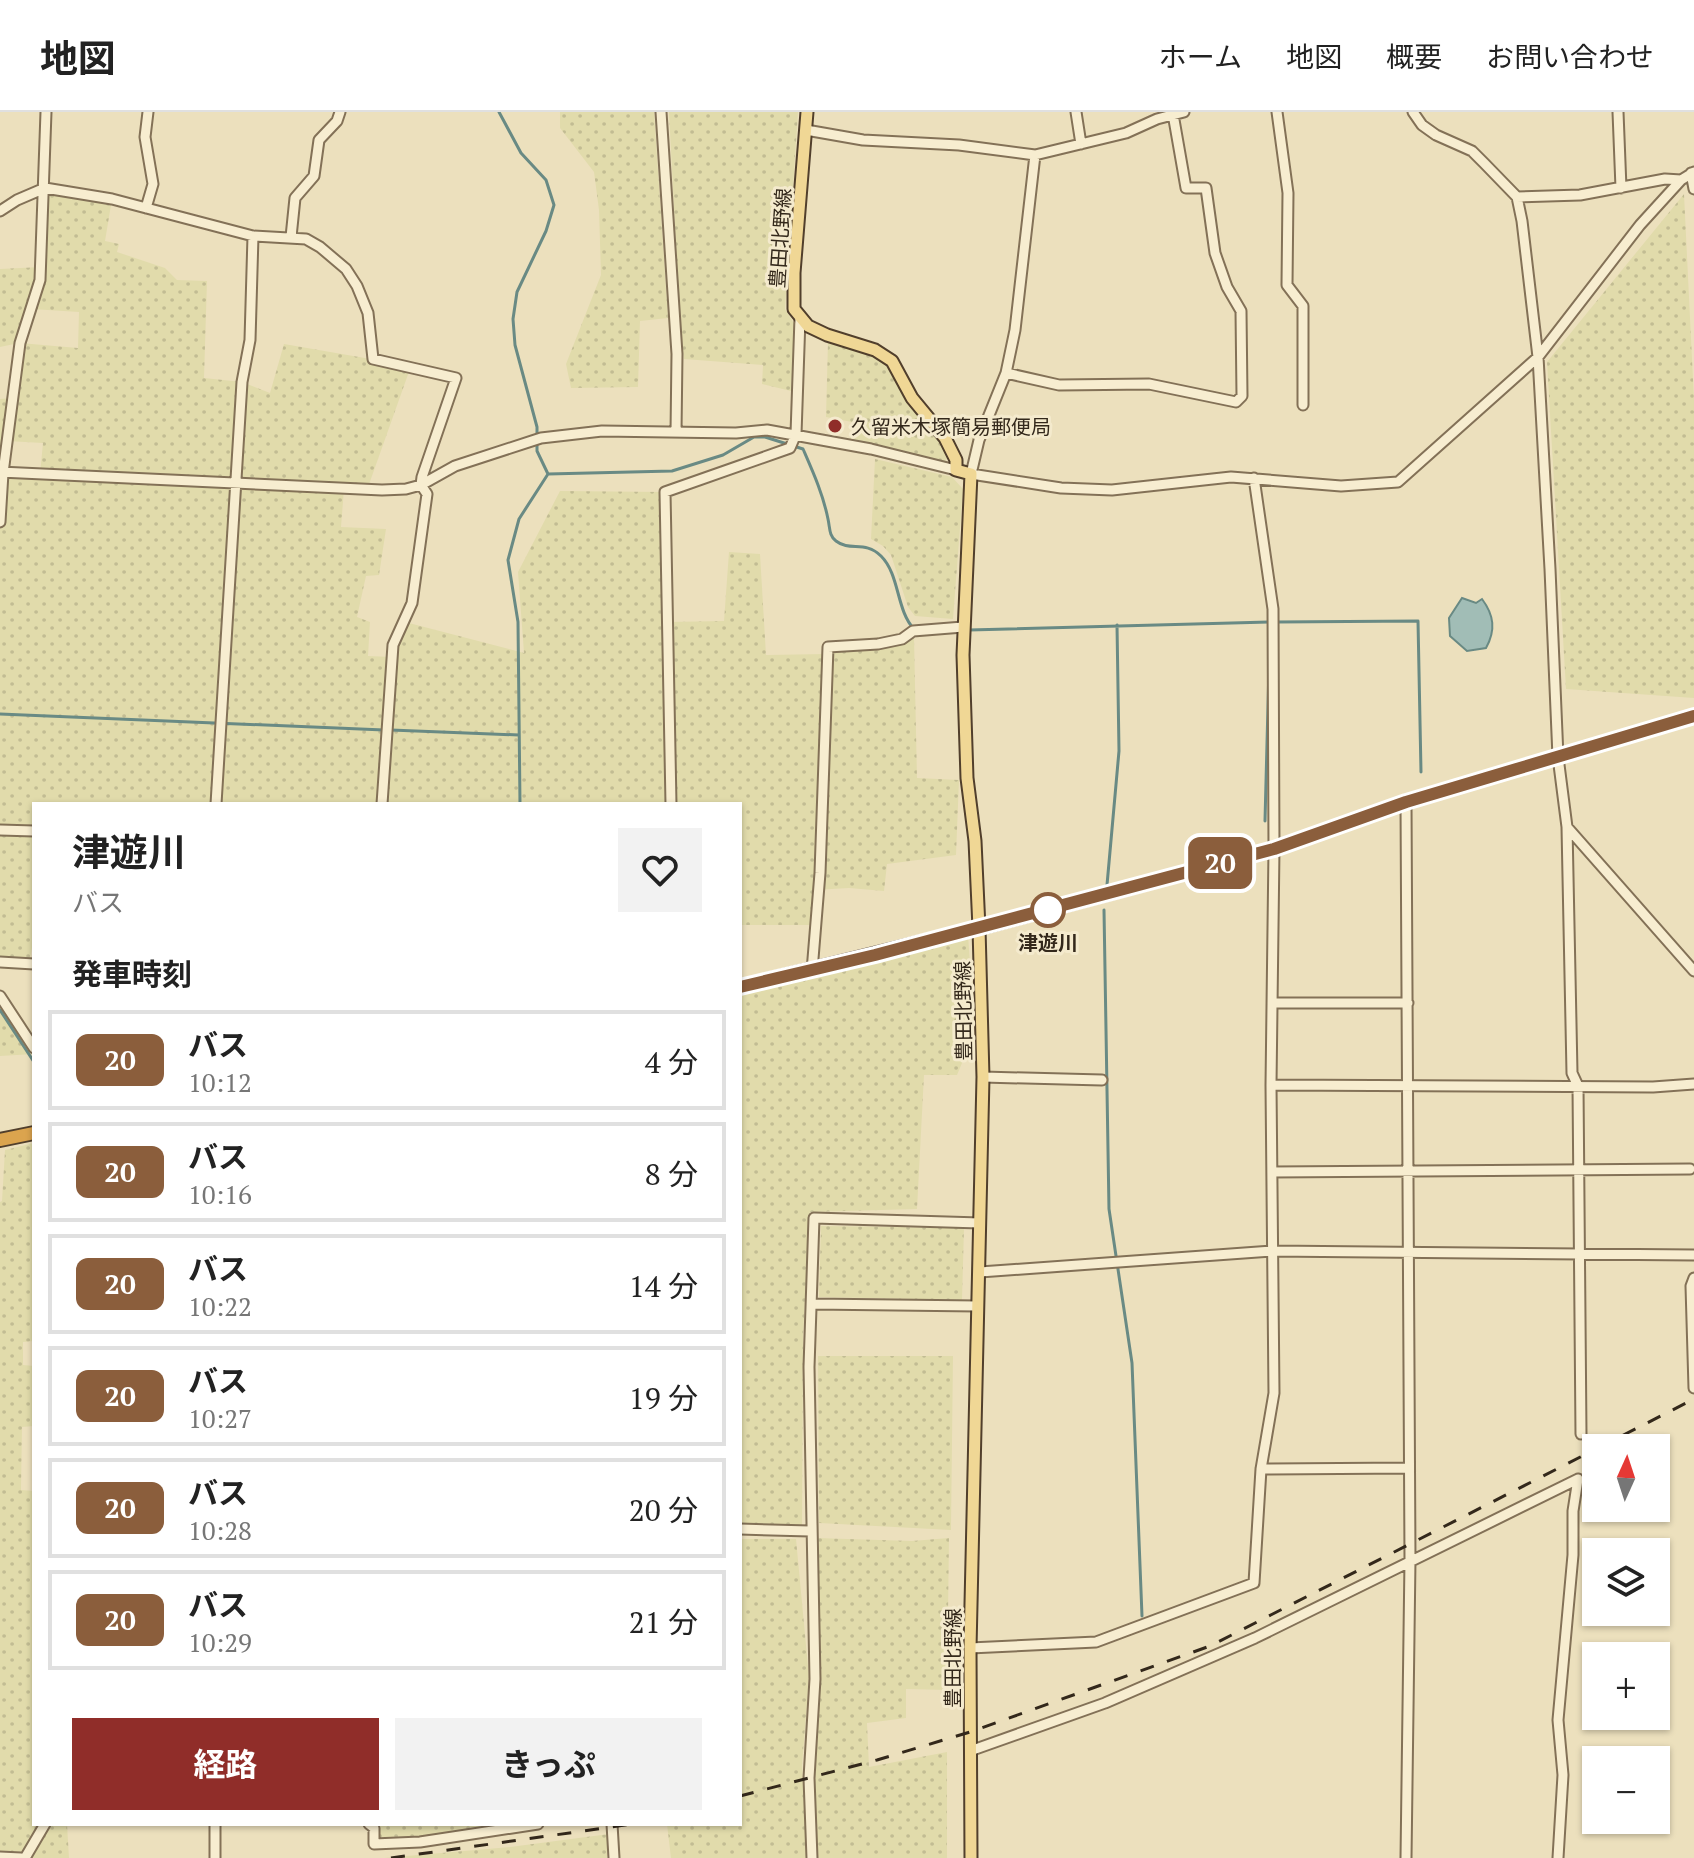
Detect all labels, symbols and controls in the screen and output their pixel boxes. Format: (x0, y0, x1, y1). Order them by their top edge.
text: 地図 (40, 33, 116, 83)
text: ホーム (1159, 38, 1242, 75)
text: 地図 (1286, 38, 1342, 75)
text: 概要 (1386, 38, 1442, 75)
text: お問い合わせ (1486, 38, 1654, 75)
street label: 豊田北野線 (763, 187, 797, 289)
place label: 久留米木塚簡易郵便局 (851, 413, 1051, 440)
marker: 久留米木塚簡易郵便局 (826, 417, 844, 435)
text: 津遊川 (72, 827, 186, 877)
button: heart (618, 828, 702, 912)
line badge: 20 (1184, 837, 1256, 889)
text: 20 (1204, 844, 1236, 881)
text: バス (72, 885, 124, 919)
marker: 津遊川 (1031, 893, 1065, 927)
place label: 津遊川 (1018, 929, 1078, 956)
text: 発車時刻 (72, 954, 192, 994)
street label: 豊田北野線 (949, 961, 977, 1061)
text: バス (188, 1025, 248, 1065)
text: 20 (104, 1041, 136, 1078)
text: 4 分 (645, 1042, 698, 1082)
text: 10:12 (188, 1065, 252, 1099)
text: バス (188, 1137, 248, 1177)
text: 20 (104, 1153, 136, 1190)
text: 8 分 (645, 1154, 698, 1194)
text: 10:16 (188, 1177, 252, 1211)
text: バス (188, 1249, 248, 1289)
text: 20 (104, 1265, 136, 1302)
text: 14 分 (629, 1266, 698, 1306)
text: 10:22 (188, 1289, 252, 1323)
text: バス (188, 1361, 248, 1401)
text: 20 (104, 1377, 136, 1414)
text: 19 分 (629, 1378, 698, 1418)
text: 10:27 (188, 1401, 252, 1435)
north arrow (1582, 1434, 1670, 1522)
map controls (1582, 1434, 1670, 1834)
text: バス (188, 1473, 248, 1513)
text: 20 (104, 1489, 136, 1526)
text: 20 分 (629, 1490, 698, 1530)
text: 10:28 (188, 1513, 252, 1547)
button: layers (1582, 1538, 1670, 1626)
text: バス (188, 1585, 248, 1625)
text: 20 (104, 1601, 136, 1638)
text: 21 分 (629, 1602, 698, 1642)
street label: 豊田北野線 (939, 1608, 966, 1708)
text: 10:29 (188, 1625, 252, 1659)
button: + (1582, 1642, 1670, 1730)
button: 経路 (72, 1718, 379, 1810)
button: きっぷ (395, 1718, 702, 1810)
button: − (1582, 1746, 1670, 1834)

